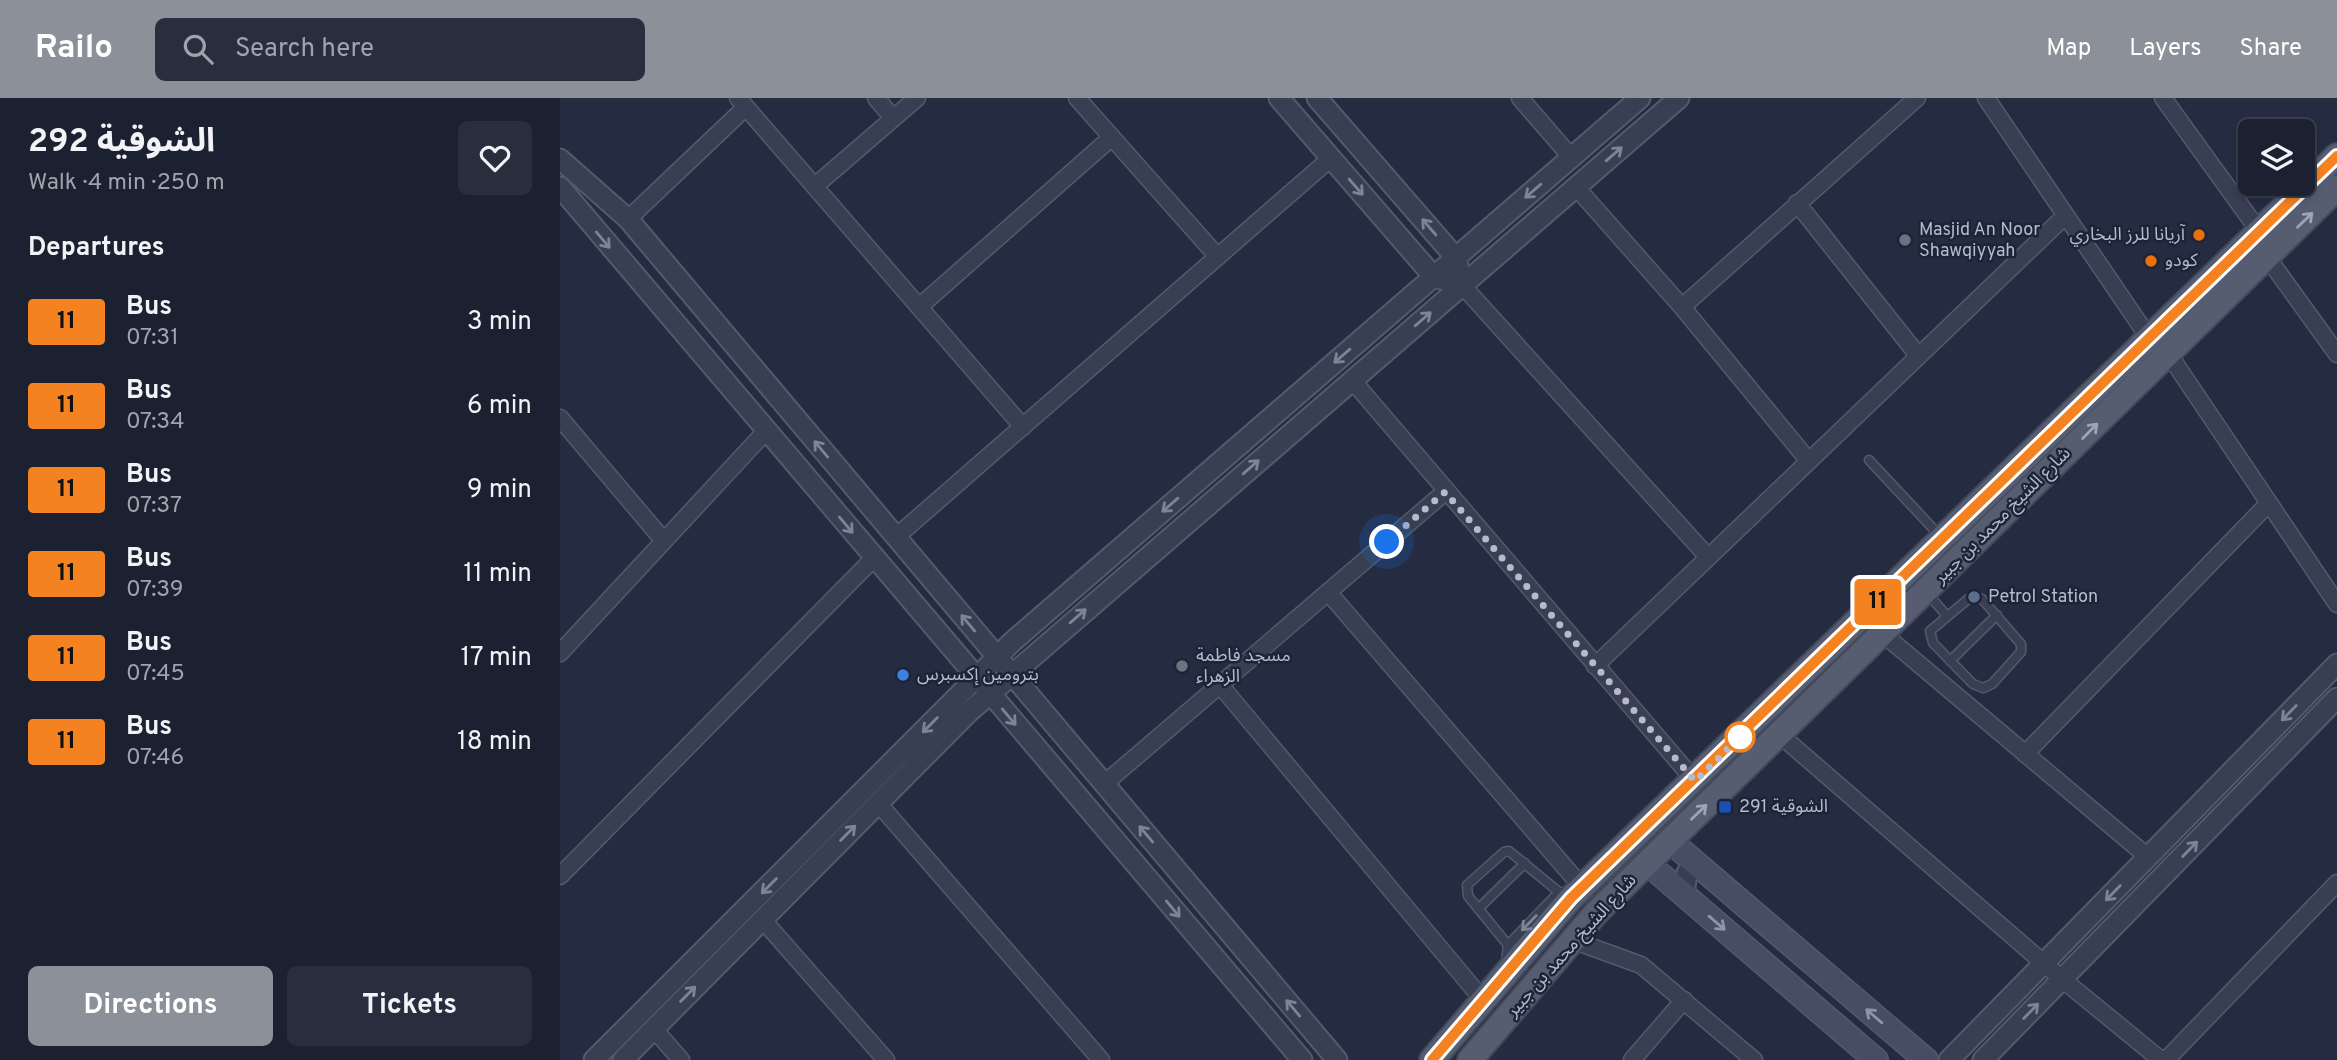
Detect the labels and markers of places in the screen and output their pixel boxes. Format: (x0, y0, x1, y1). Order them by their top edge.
place label: Masjid An Noor Shawqiyyah (1919, 219, 2040, 263)
place label: آريانا للرز البخاري (2070, 224, 2186, 247)
marker: آريانا للرز البخاري (2191, 227, 2207, 243)
marker: Masjid An Noor Shawqiyyah (1897, 232, 1913, 248)
place label: كودو (2165, 250, 2198, 273)
marker: كودو (2143, 253, 2159, 269)
place label: Petrol Station (1988, 586, 2098, 609)
marker: Petrol Station (1966, 589, 1982, 605)
place label: مسجد فاطمة الزهراء (1196, 645, 1291, 689)
marker: مسجد فاطمة الزهراء (1174, 658, 1190, 674)
place label: بترومين إكسبرس (917, 664, 1039, 687)
marker: بترومين إكسبرس (895, 667, 911, 683)
unlabelled marker (1725, 722, 1755, 752)
place label: الشوقية 291 (1739, 796, 1828, 819)
marker: الشوقية 291 (1717, 799, 1733, 815)

